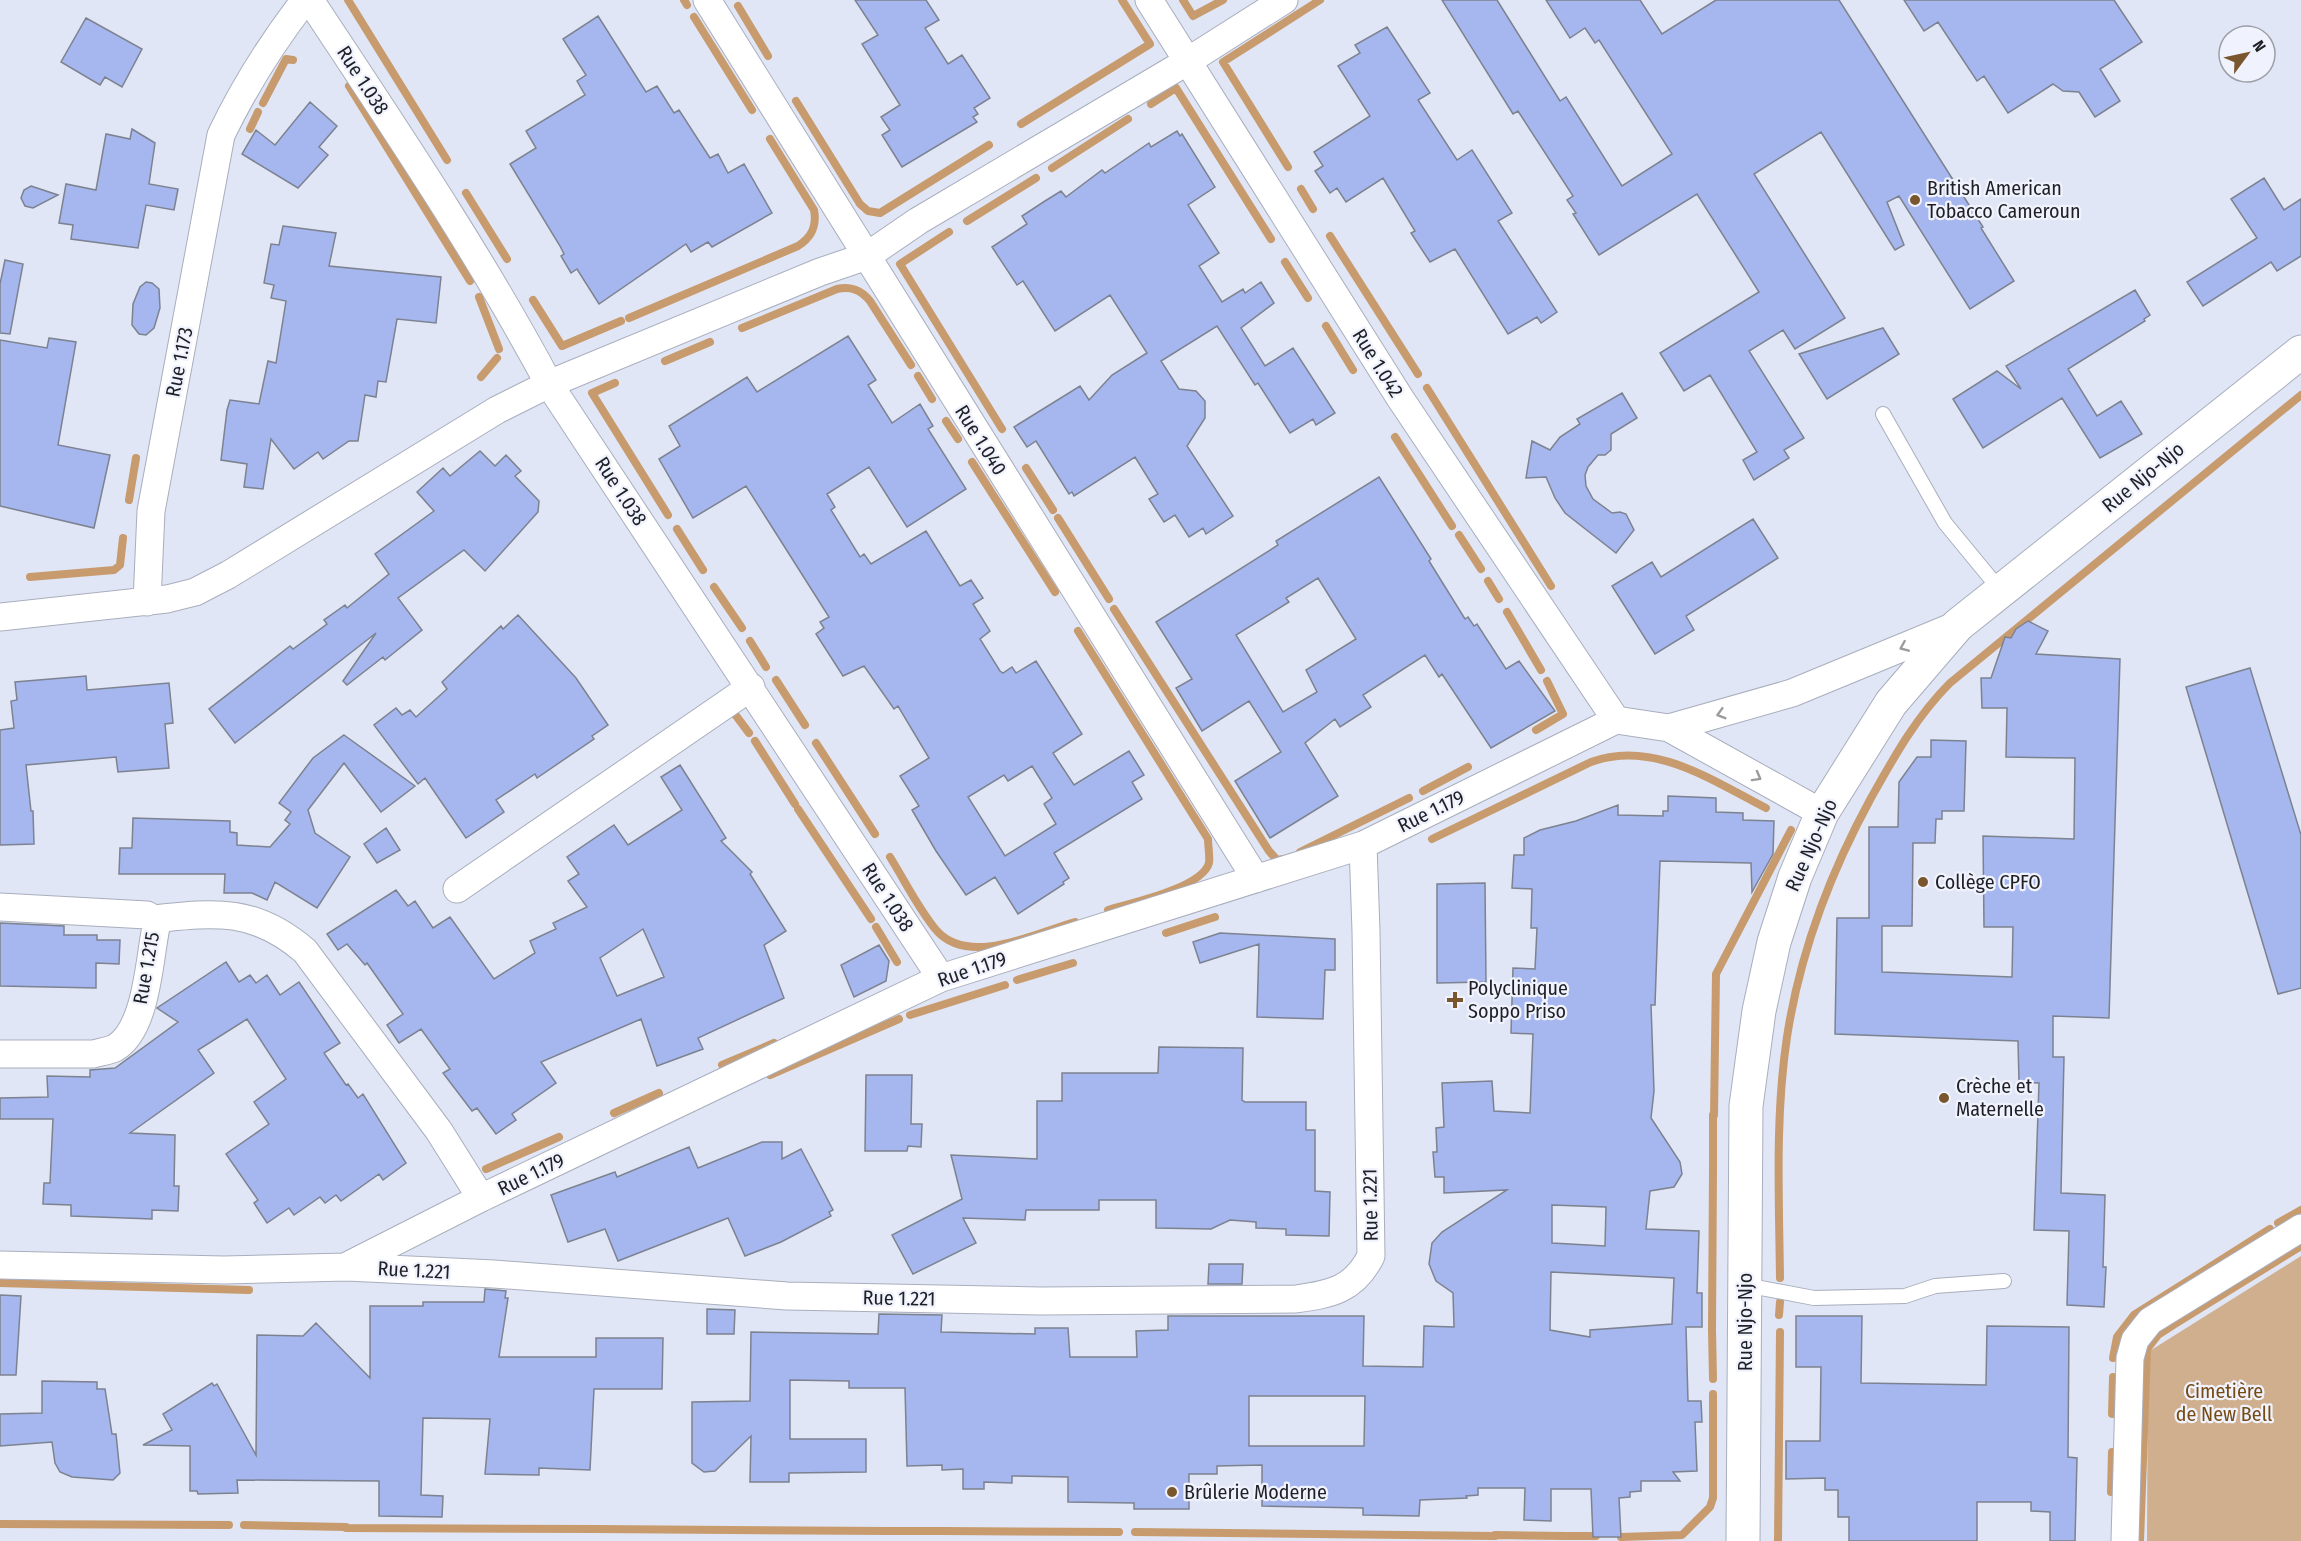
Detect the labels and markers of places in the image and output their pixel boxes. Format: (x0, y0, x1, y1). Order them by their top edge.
place label: British American Tobacco Cameroun (1927, 176, 2080, 223)
marker: British American Tobacco Cameroun (1908, 193, 1922, 207)
place label: Collège CPFO (1935, 870, 2041, 894)
marker: Collège CPFO (1916, 875, 1930, 889)
place label: Polyclinique Soppo Priso (1468, 976, 1568, 1023)
marker: Polyclinique Soppo Priso (1446, 991, 1464, 1009)
place label: Crèche et Maternelle (1956, 1074, 2044, 1121)
marker: Crèche et Maternelle (1937, 1091, 1951, 1105)
place label: Brûlerie Moderne (1184, 1480, 1327, 1504)
marker: Brûlerie Moderne (1165, 1485, 1179, 1499)

